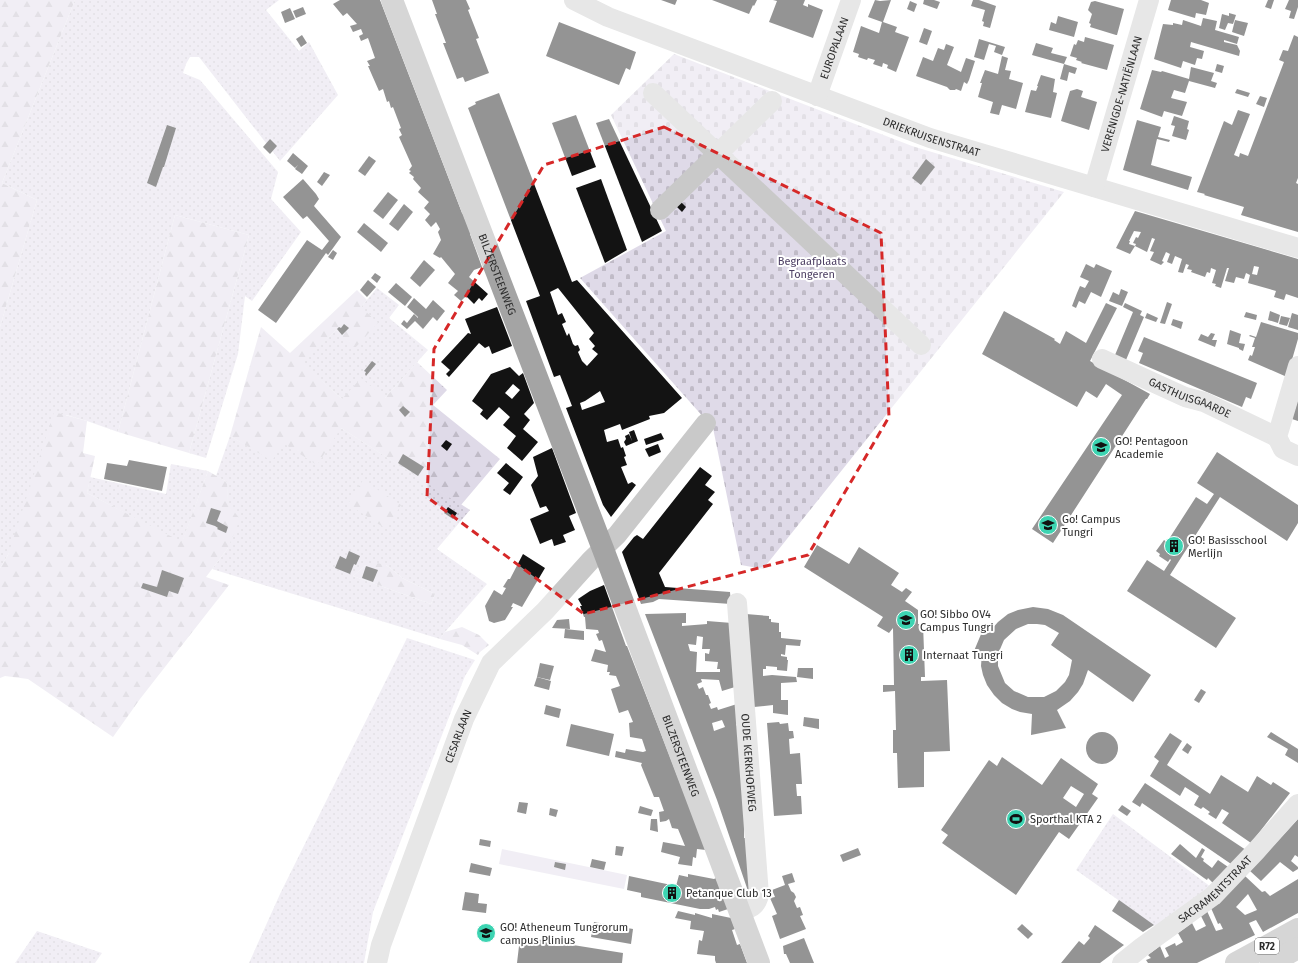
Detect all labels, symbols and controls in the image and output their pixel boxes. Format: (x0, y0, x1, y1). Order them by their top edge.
street label: EUROPALAAN (818, 15, 851, 81)
street label: VERENIGDE-NATIËNLAAN (1099, 34, 1145, 154)
street label: DRIEKRUISENSTRAAT (881, 115, 982, 160)
street label: BILZERSTEENWEG (475, 232, 519, 317)
park label: Begraafplaats Tongeren (778, 255, 846, 281)
street label: GASTHUISGAARDE (1146, 375, 1233, 421)
place label: GO! Pentagoon Academie (1115, 435, 1188, 461)
school or university icon: GO! Pentagoon Academie (1090, 436, 1112, 458)
place label: Go! Campus Tungri (1062, 513, 1120, 539)
school or university icon: Go! Campus Tungri (1037, 514, 1059, 536)
place label: GO! Basisschool Merlijn (1188, 534, 1267, 560)
building icon: GO! Basisschool Merlijn (1163, 535, 1185, 557)
place label: GO! Sibbo OV4 Campus Tungri (920, 608, 994, 634)
school or university icon: GO! Sibbo OV4 Campus Tungri (895, 609, 917, 631)
building icon: Internaat Tungri (898, 644, 920, 666)
place label: Internaat Tungri (923, 649, 1003, 662)
street label: CESARLAAN (442, 707, 475, 765)
street label: BILZERSTEENWEG (659, 713, 702, 799)
street label: OUDE KERKHOFWEG (738, 713, 759, 812)
sports icon: Sporthal KTA 2 (1005, 808, 1027, 830)
place label: Sporthal KTA 2 (1030, 813, 1102, 826)
street label: SACRAMENTSTRAAT (1176, 853, 1255, 926)
building icon: Petanque Club 13 (661, 882, 683, 904)
place label: Petanque Club 13 (686, 887, 772, 900)
place label: GO! Atheneum Tungrorum campus Plinius (500, 921, 628, 947)
school or university icon: GO! Atheneum Tungrorum campus Plinius (475, 922, 497, 944)
road number: R72 (1255, 938, 1279, 954)

